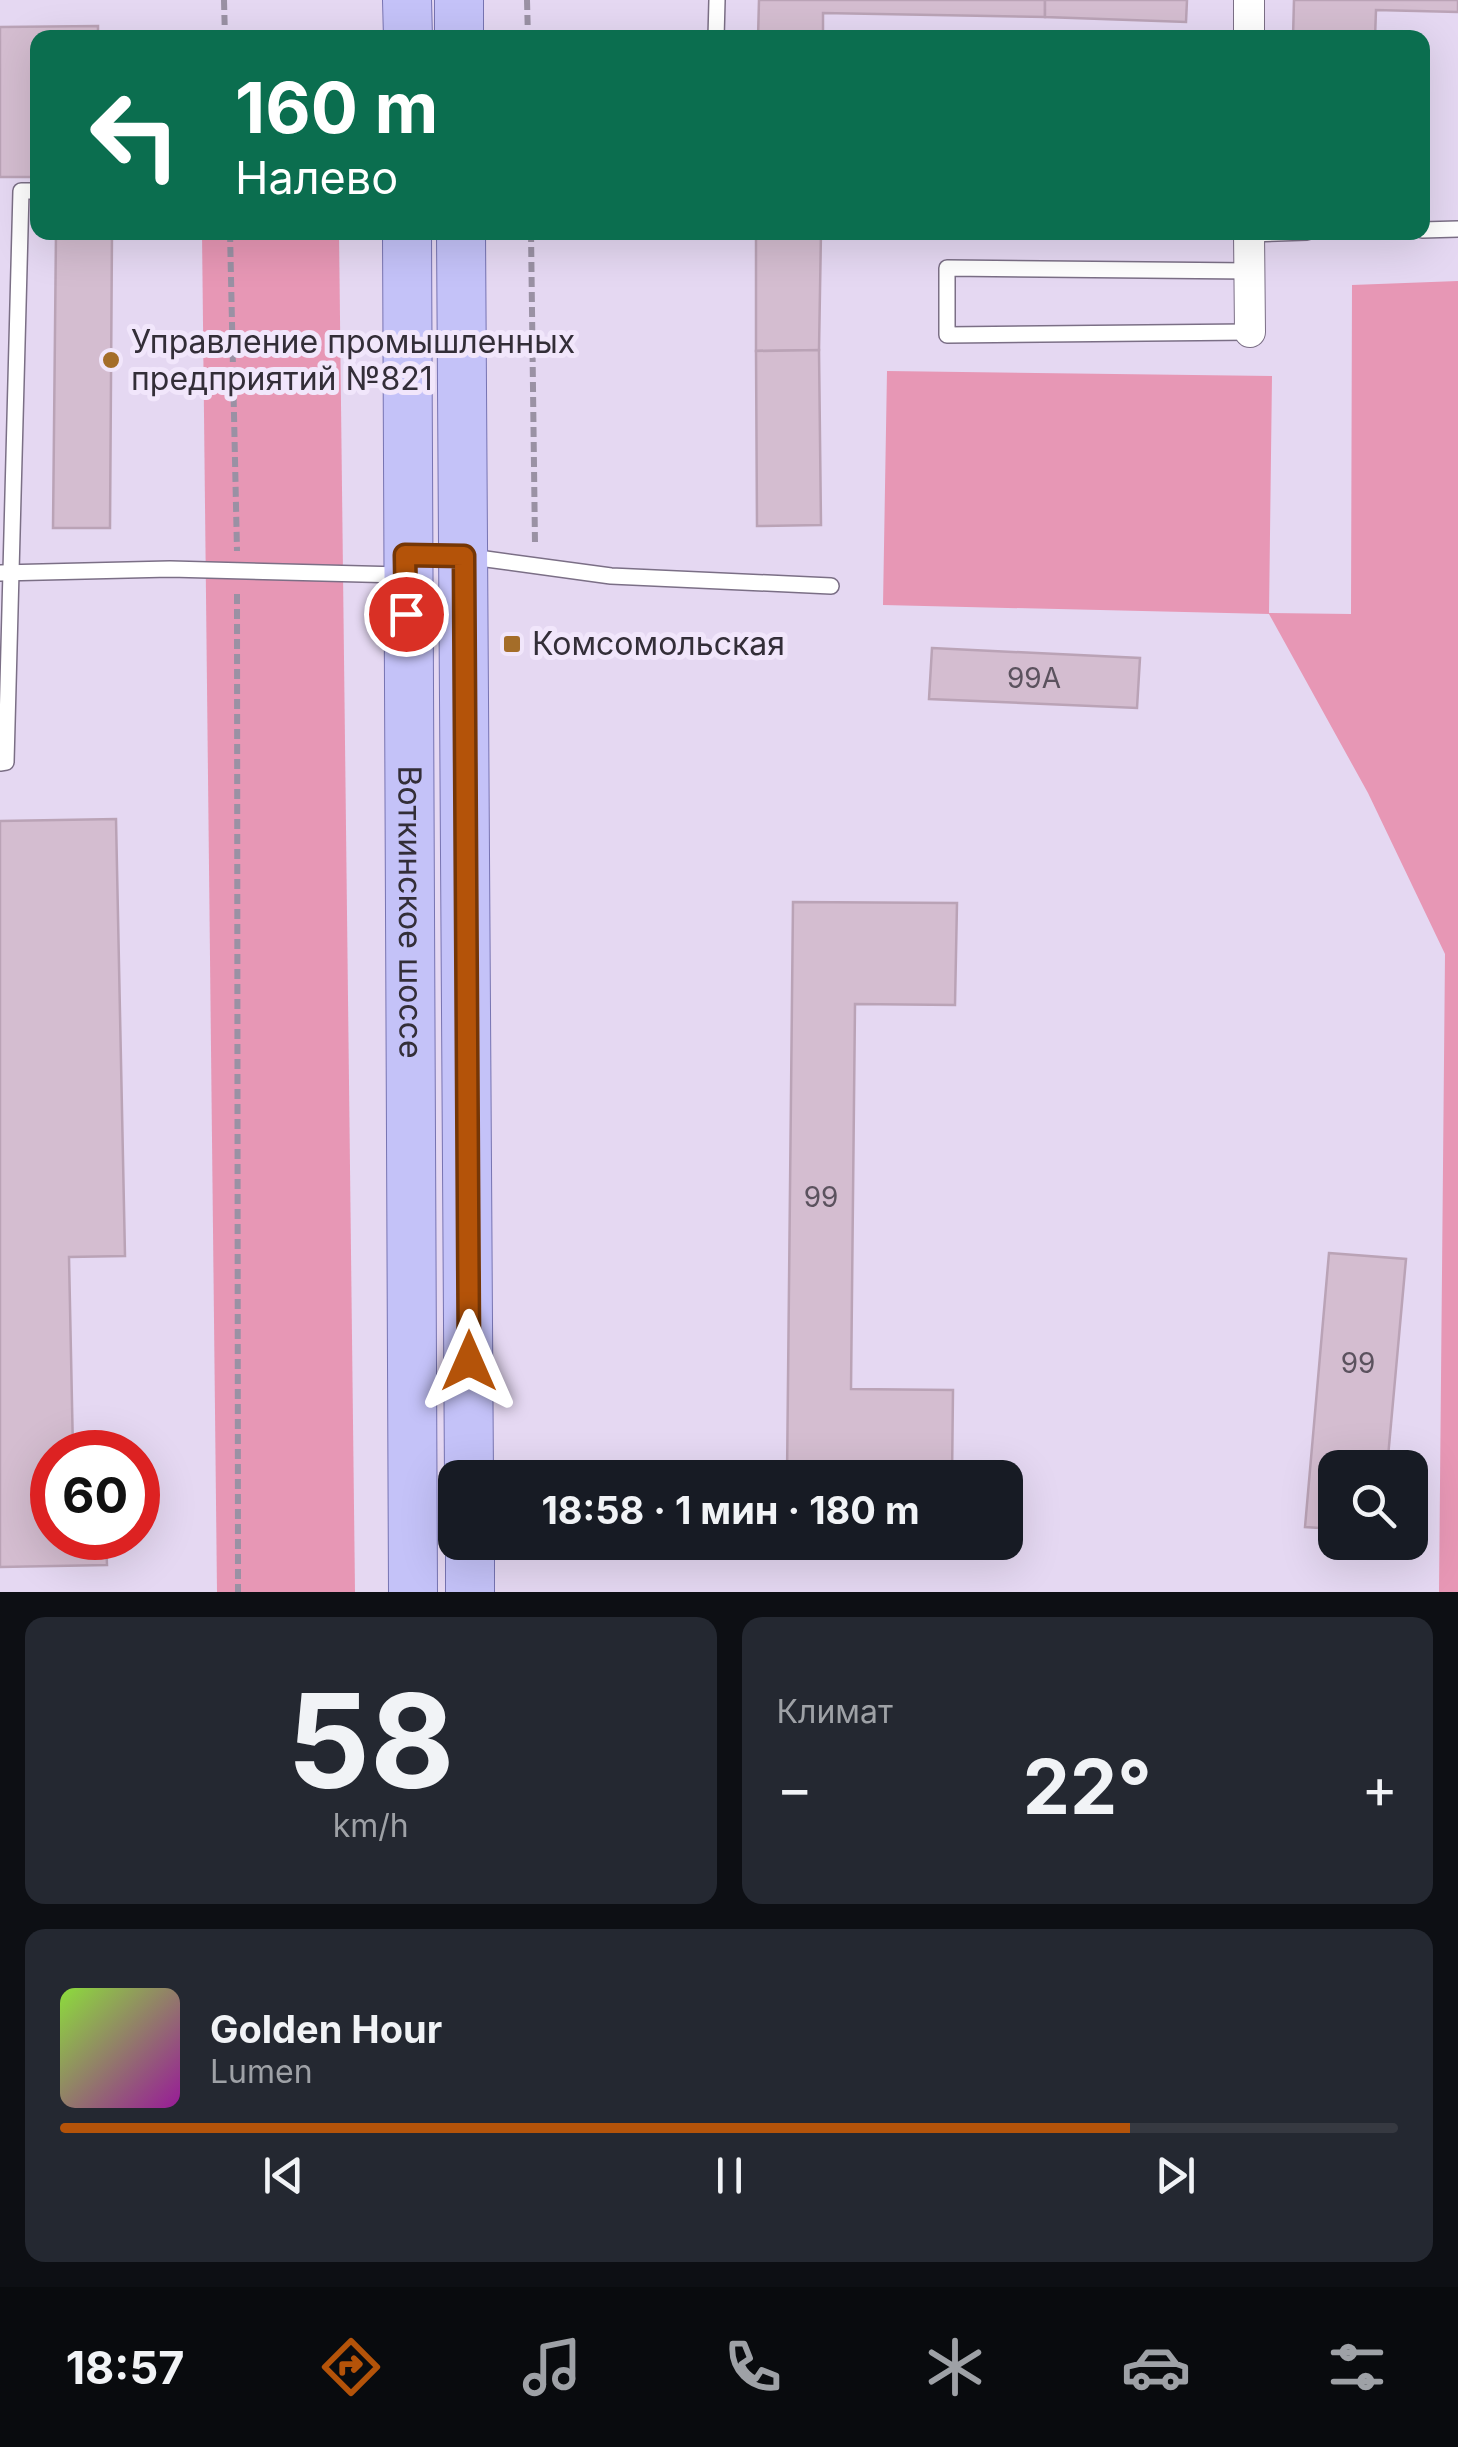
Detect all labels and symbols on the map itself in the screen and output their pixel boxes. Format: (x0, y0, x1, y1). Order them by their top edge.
place label: Управление промышленных предприятий №821 (131, 322, 575, 398)
marker: Управление промышленных предприятий №821 (100, 349, 122, 371)
pin (364, 572, 449, 657)
place label: Комсомольская (532, 624, 785, 663)
marker: Комсомольская (501, 633, 523, 655)
house number: 99А (1007, 661, 1061, 695)
street label: Воткинское шоссе (390, 765, 431, 1059)
house number: 99 (804, 1180, 838, 1214)
position arrow (417, 1309, 521, 1413)
house number: 99 (1341, 1346, 1375, 1380)
speed limit sign: 60 (30, 1430, 160, 1560)

